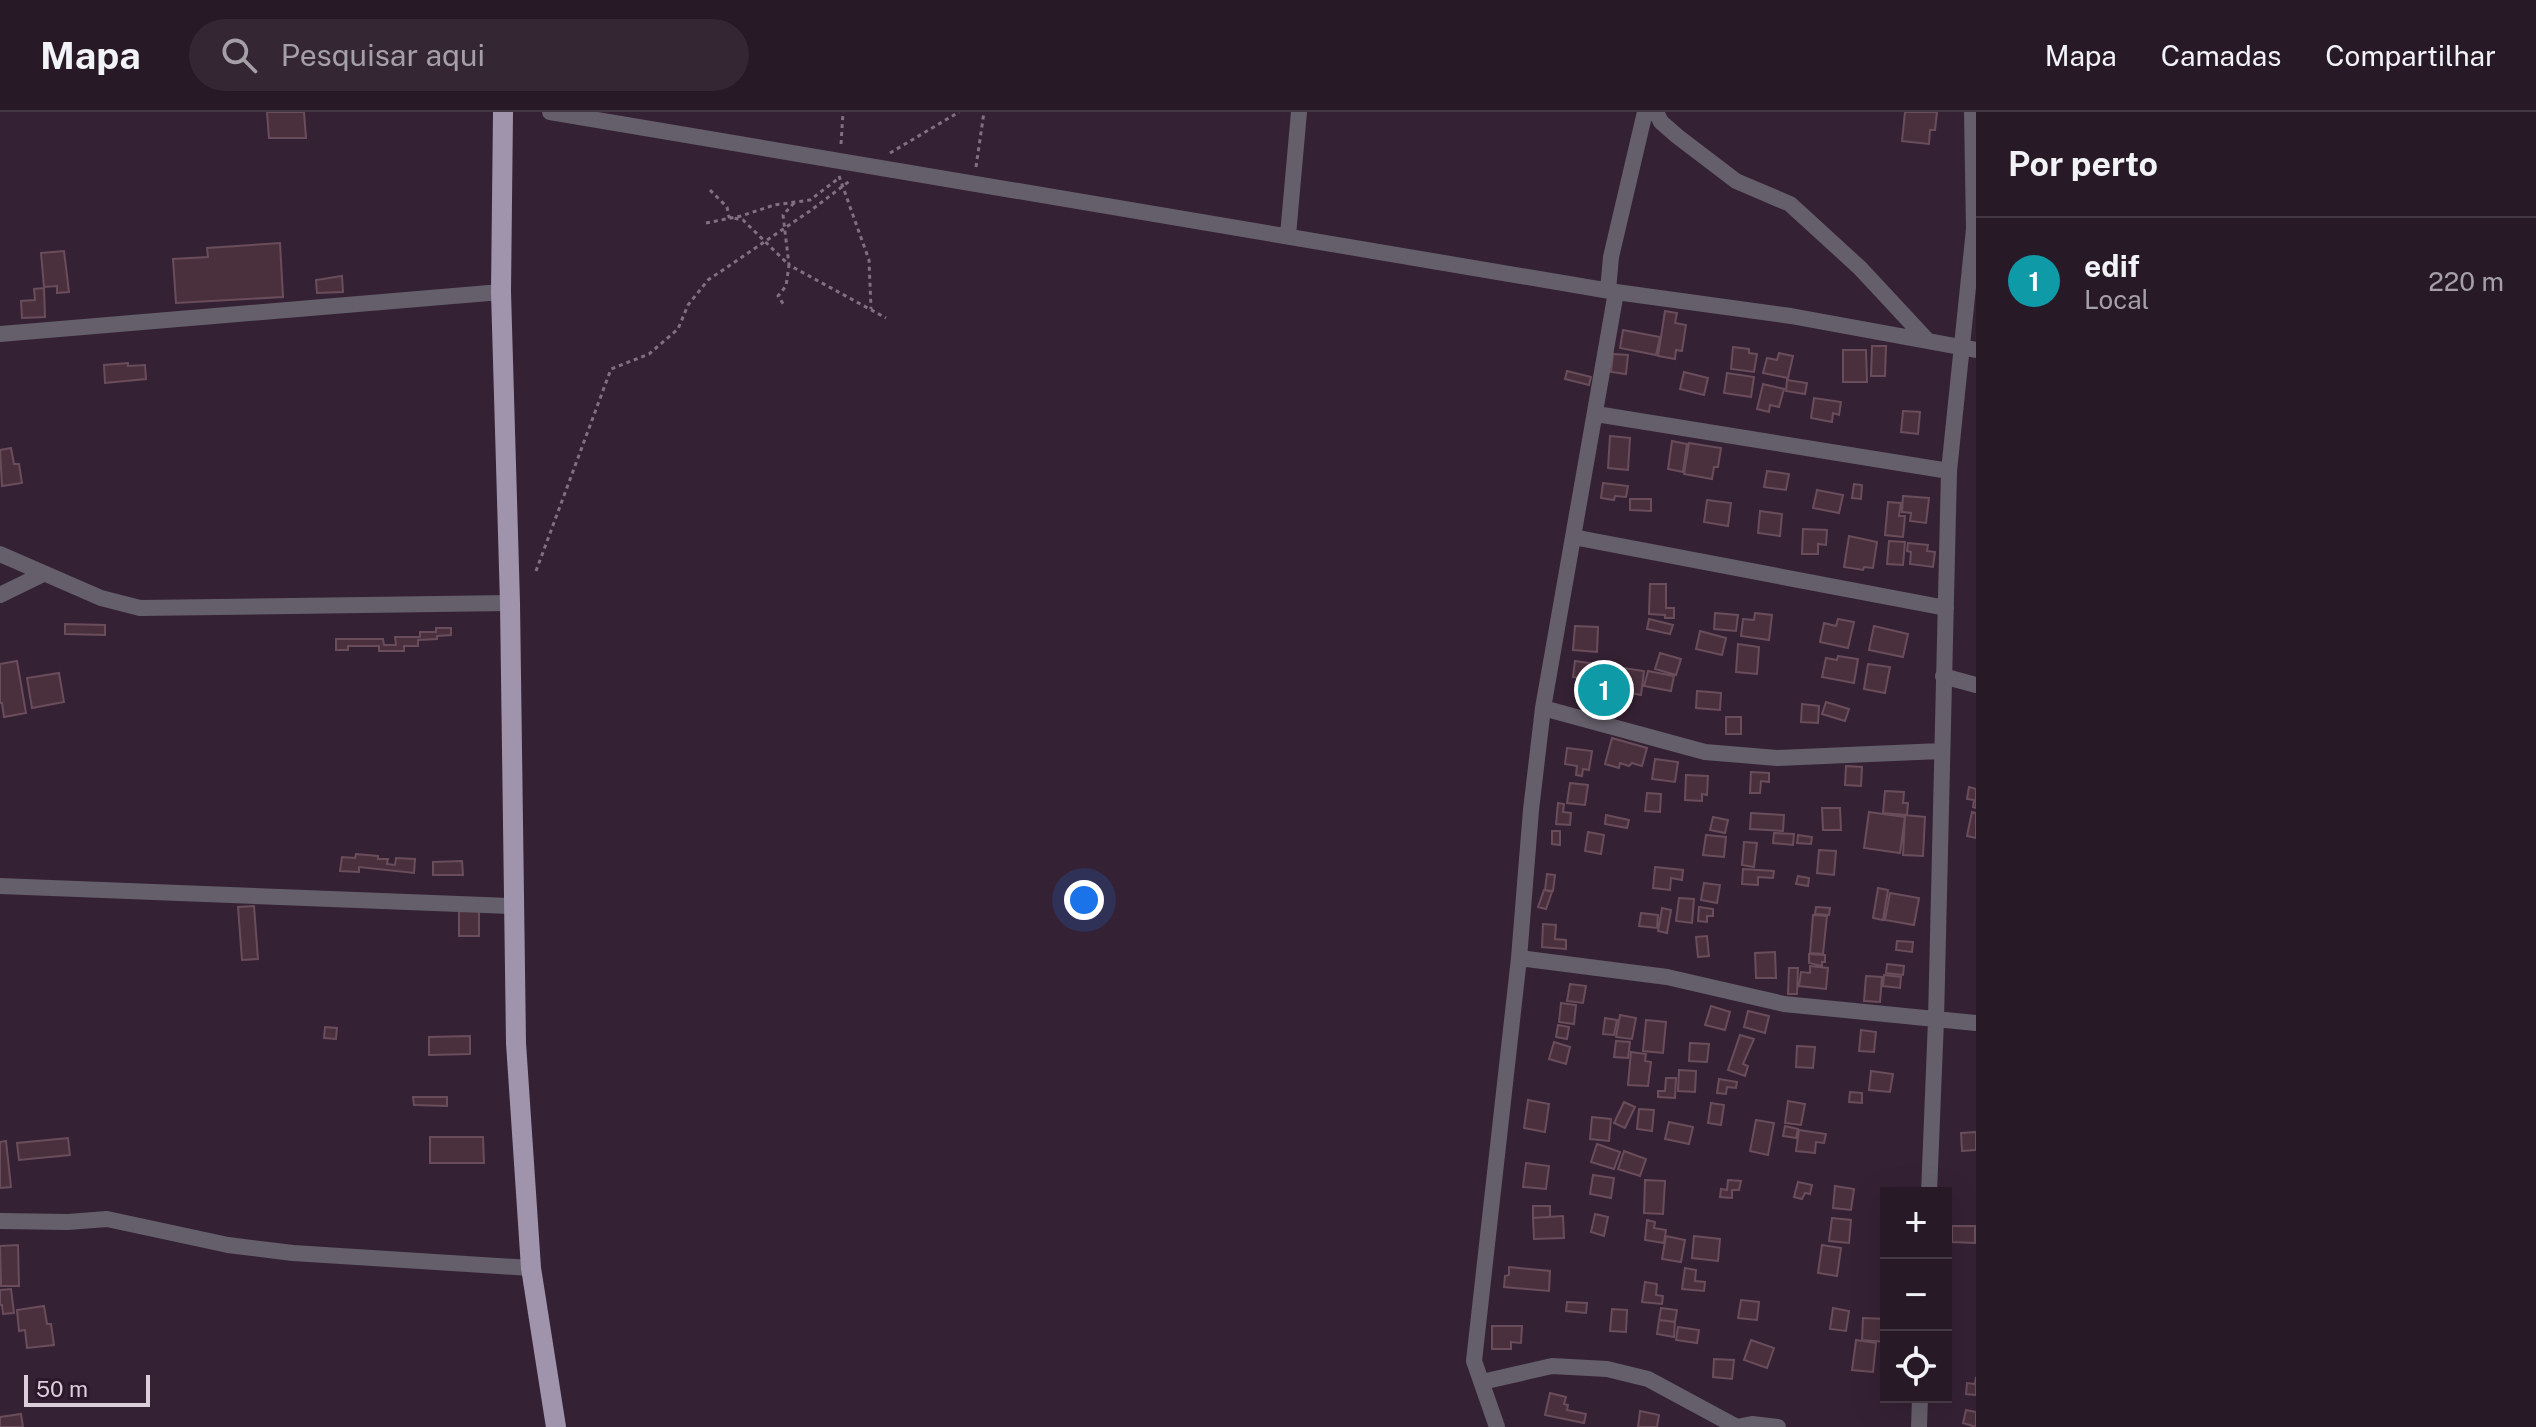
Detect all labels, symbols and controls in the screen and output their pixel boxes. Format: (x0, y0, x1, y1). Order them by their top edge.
search box (189, 19, 749, 91)
text: Mapa (40, 33, 141, 78)
icon: search (217, 33, 261, 77)
text: Pesquisar aqui (281, 37, 485, 73)
text: Mapa (2045, 39, 2117, 72)
text: Camadas (2161, 39, 2281, 72)
text: Compartilhar (2325, 39, 2496, 72)
text: Por perto (2008, 144, 2158, 184)
text: edif (2084, 248, 2140, 284)
text: 1 (2028, 266, 2040, 297)
text: 220 m (2428, 266, 2504, 297)
text: Local (2084, 284, 2149, 315)
pin: 1 (1578, 660, 1630, 720)
your location (1064, 880, 1104, 920)
map controls (1880, 1187, 1952, 1403)
button: + (1880, 1187, 1952, 1259)
button: − (1880, 1259, 1952, 1331)
button: locate (1880, 1331, 1952, 1403)
scale bar (24, 1371, 150, 1407)
text: 50 m (36, 1376, 88, 1402)

